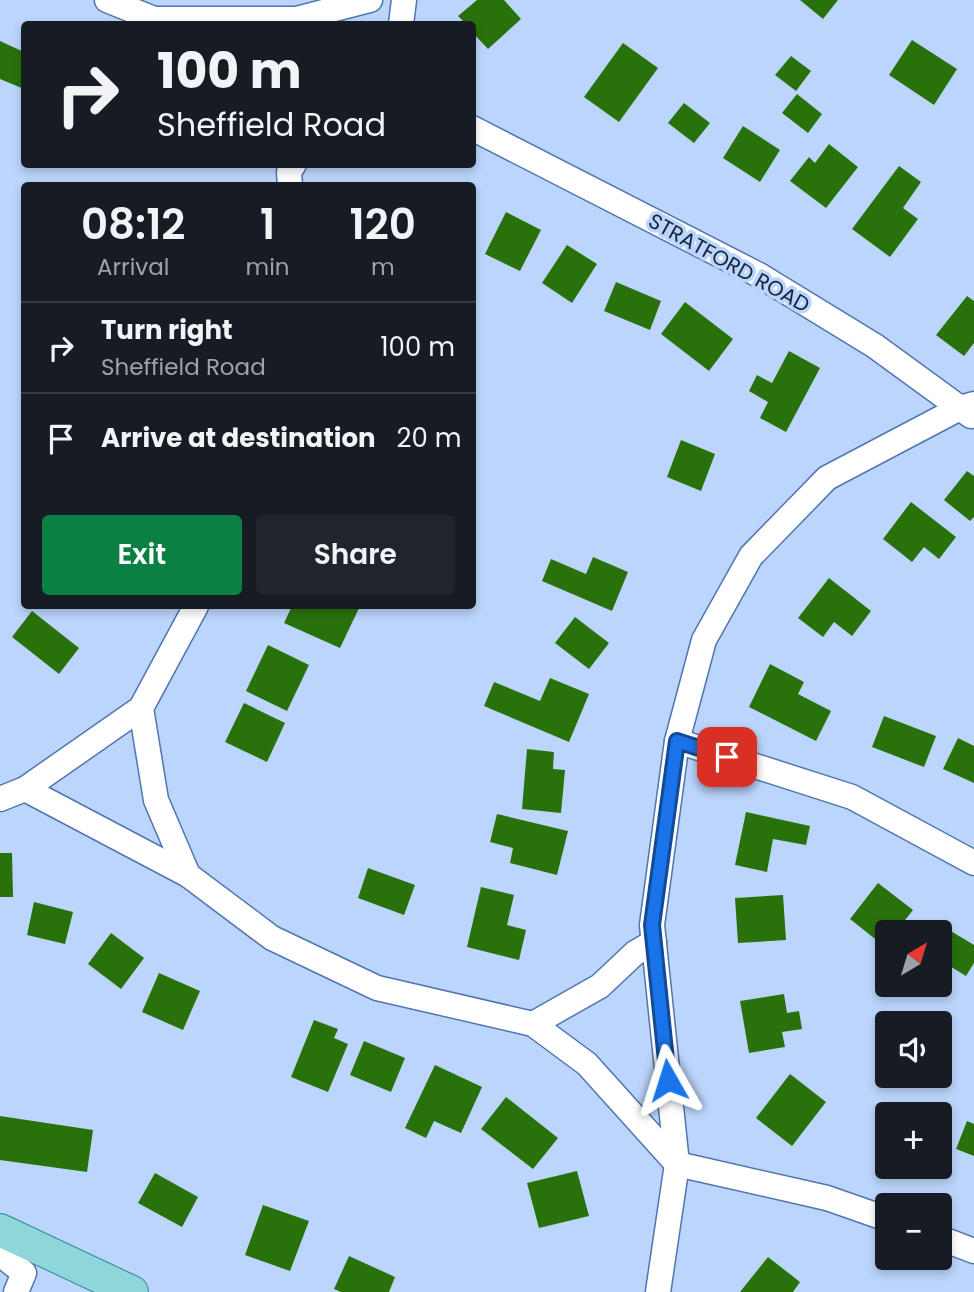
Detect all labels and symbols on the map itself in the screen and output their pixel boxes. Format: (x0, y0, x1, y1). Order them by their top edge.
street label: STRATFORD ROAD (643, 206, 815, 319)
pin (697, 727, 757, 787)
north arrow (875, 920, 952, 998)
position arrow (631, 1043, 705, 1117)

